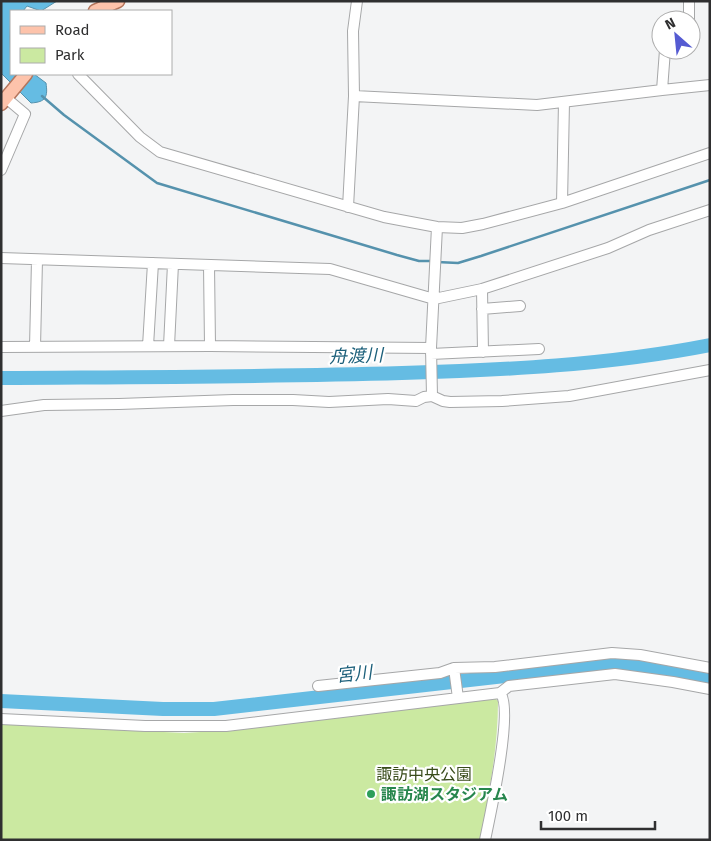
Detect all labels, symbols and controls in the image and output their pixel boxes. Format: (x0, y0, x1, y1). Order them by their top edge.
legend (10, 10, 172, 75)
north arrow (651, 10, 701, 60)
text: N (662, 14, 678, 34)
text: Road (55, 21, 90, 39)
text: Park (55, 46, 85, 64)
water label: 舟渡川 (329, 344, 385, 368)
water label: 宮川 (335, 661, 375, 687)
park label: 諏訪中央公園 (376, 765, 472, 784)
place label: 諏訪湖スタジアム (381, 785, 508, 804)
marker: 諏訪湖スタジアム (365, 788, 377, 800)
scale bar (541, 798, 655, 830)
text: 100 m (548, 807, 588, 825)

